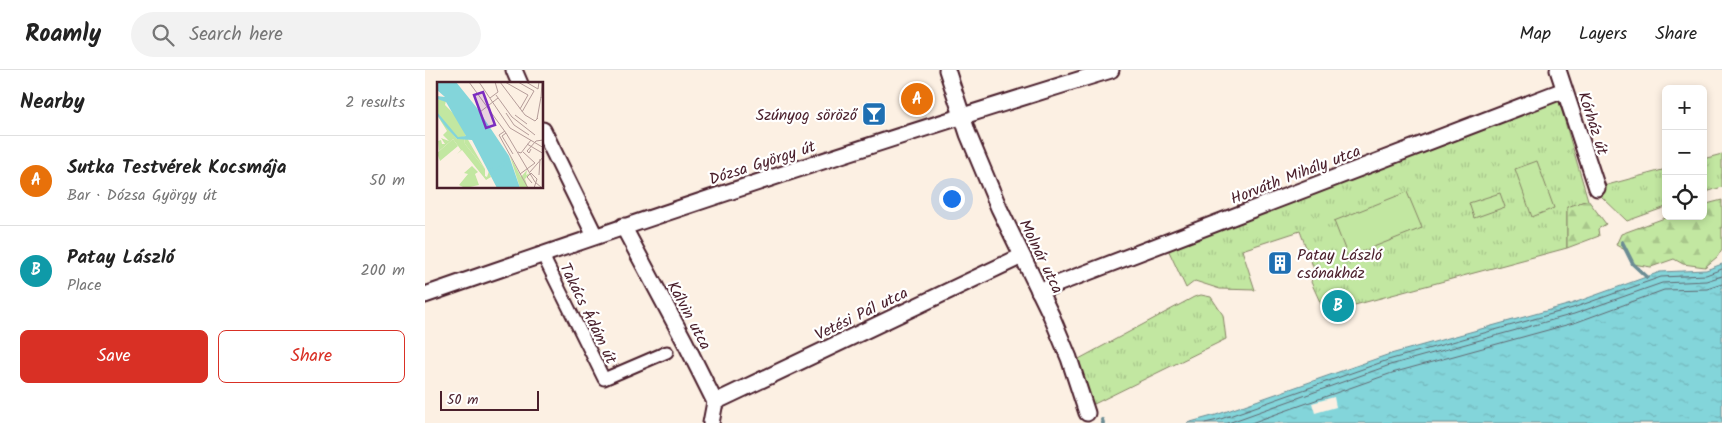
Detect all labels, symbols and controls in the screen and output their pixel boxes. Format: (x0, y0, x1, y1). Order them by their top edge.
search box (131, 12, 481, 57)
text: Roamly (25, 15, 101, 54)
text: Search here (189, 20, 283, 50)
text: Map (1520, 20, 1551, 49)
text: Layers (1579, 20, 1627, 49)
text: Share (1655, 20, 1697, 49)
icon: search (149, 21, 177, 49)
pin: A (901, 80, 933, 118)
inset map (437, 82, 544, 189)
map controls (1662, 85, 1707, 220)
button: + (1662, 85, 1707, 130)
text: Nearby (20, 86, 85, 119)
street label: Kórház út (1571, 88, 1615, 159)
text: 2 results (345, 90, 405, 115)
bar icon: Szúnyog söröző (861, 101, 887, 127)
place label: Szúnyog söröző (756, 103, 859, 128)
button: − (1662, 130, 1707, 175)
street label: Dózsa György út (706, 134, 820, 192)
street label: Horváth Mihály utca (1227, 139, 1364, 212)
text: Sutka Testvérek Kocsmája (67, 153, 287, 183)
text: A (31, 168, 41, 193)
text: 50 m (369, 168, 405, 193)
button: locate (1662, 175, 1707, 220)
text: Bar · Dózsa György út (67, 183, 217, 208)
your location (939, 186, 965, 212)
street label: Molnár utca (1012, 215, 1069, 298)
text: Patay László (67, 243, 174, 273)
place label: Patay László csónakház (1297, 243, 1383, 286)
building icon: Patay László csónakház (1267, 250, 1293, 276)
text: B (31, 258, 41, 283)
text: 200 m (361, 258, 405, 283)
street label: Takács Ádám út (552, 259, 623, 369)
text: Place (67, 273, 101, 298)
street label: Kálvin utca (660, 277, 717, 355)
street label: Vetési Pál utca (811, 281, 913, 348)
pin: B (1322, 287, 1354, 325)
button: Save (20, 330, 208, 383)
button: Share (218, 330, 405, 383)
scale bar (440, 388, 539, 411)
text: 50 m (447, 389, 478, 411)

